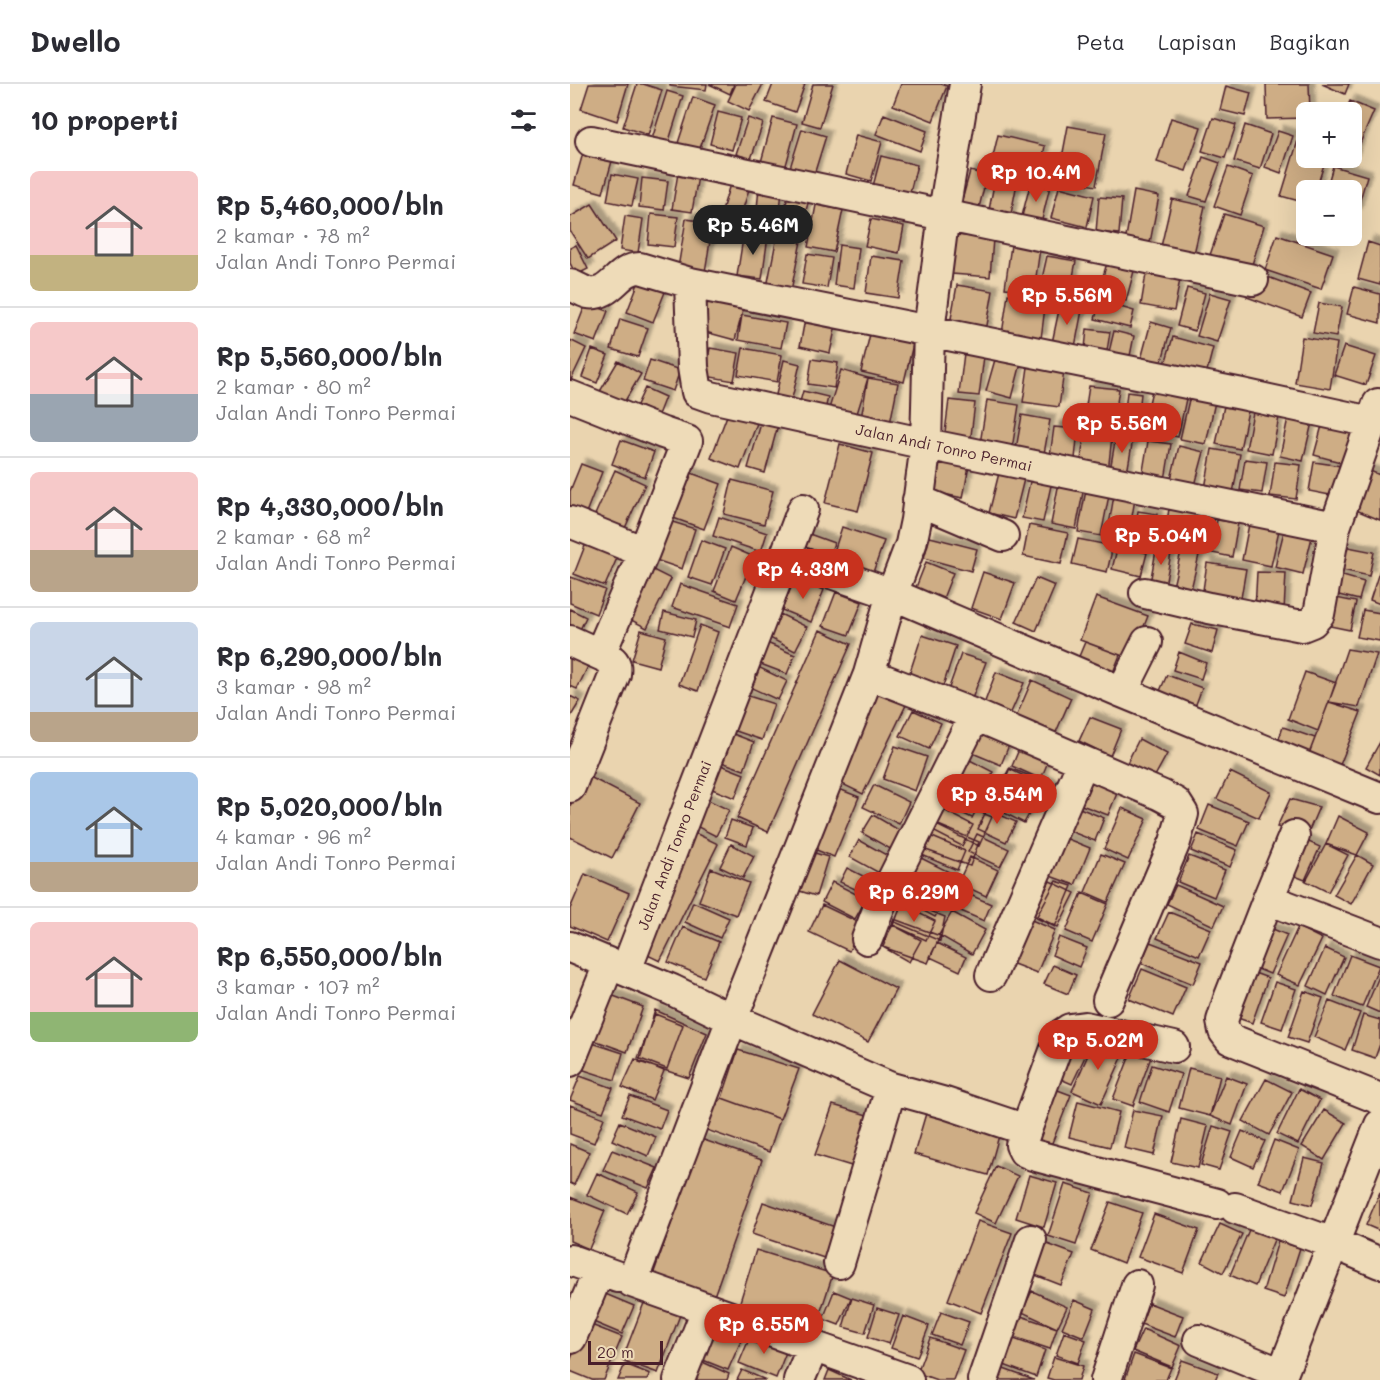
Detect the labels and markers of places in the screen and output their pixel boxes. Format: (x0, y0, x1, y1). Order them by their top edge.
pin: Rp 10.4M (974, 152, 1098, 203)
pin: Rp 5.46M (691, 205, 815, 256)
pin: Rp 5.56M (1005, 275, 1129, 326)
pin: Rp 5.56M (1060, 403, 1184, 454)
pin: Rp 5.04M (1099, 515, 1223, 566)
pin: Rp 4.33M (741, 549, 865, 600)
pin: Rp 3.54M (935, 774, 1059, 825)
pin: Rp 6.29M (852, 872, 976, 923)
pin: Rp 5.02M (1036, 1020, 1160, 1071)
pin: Rp 6.55M (702, 1304, 826, 1355)

